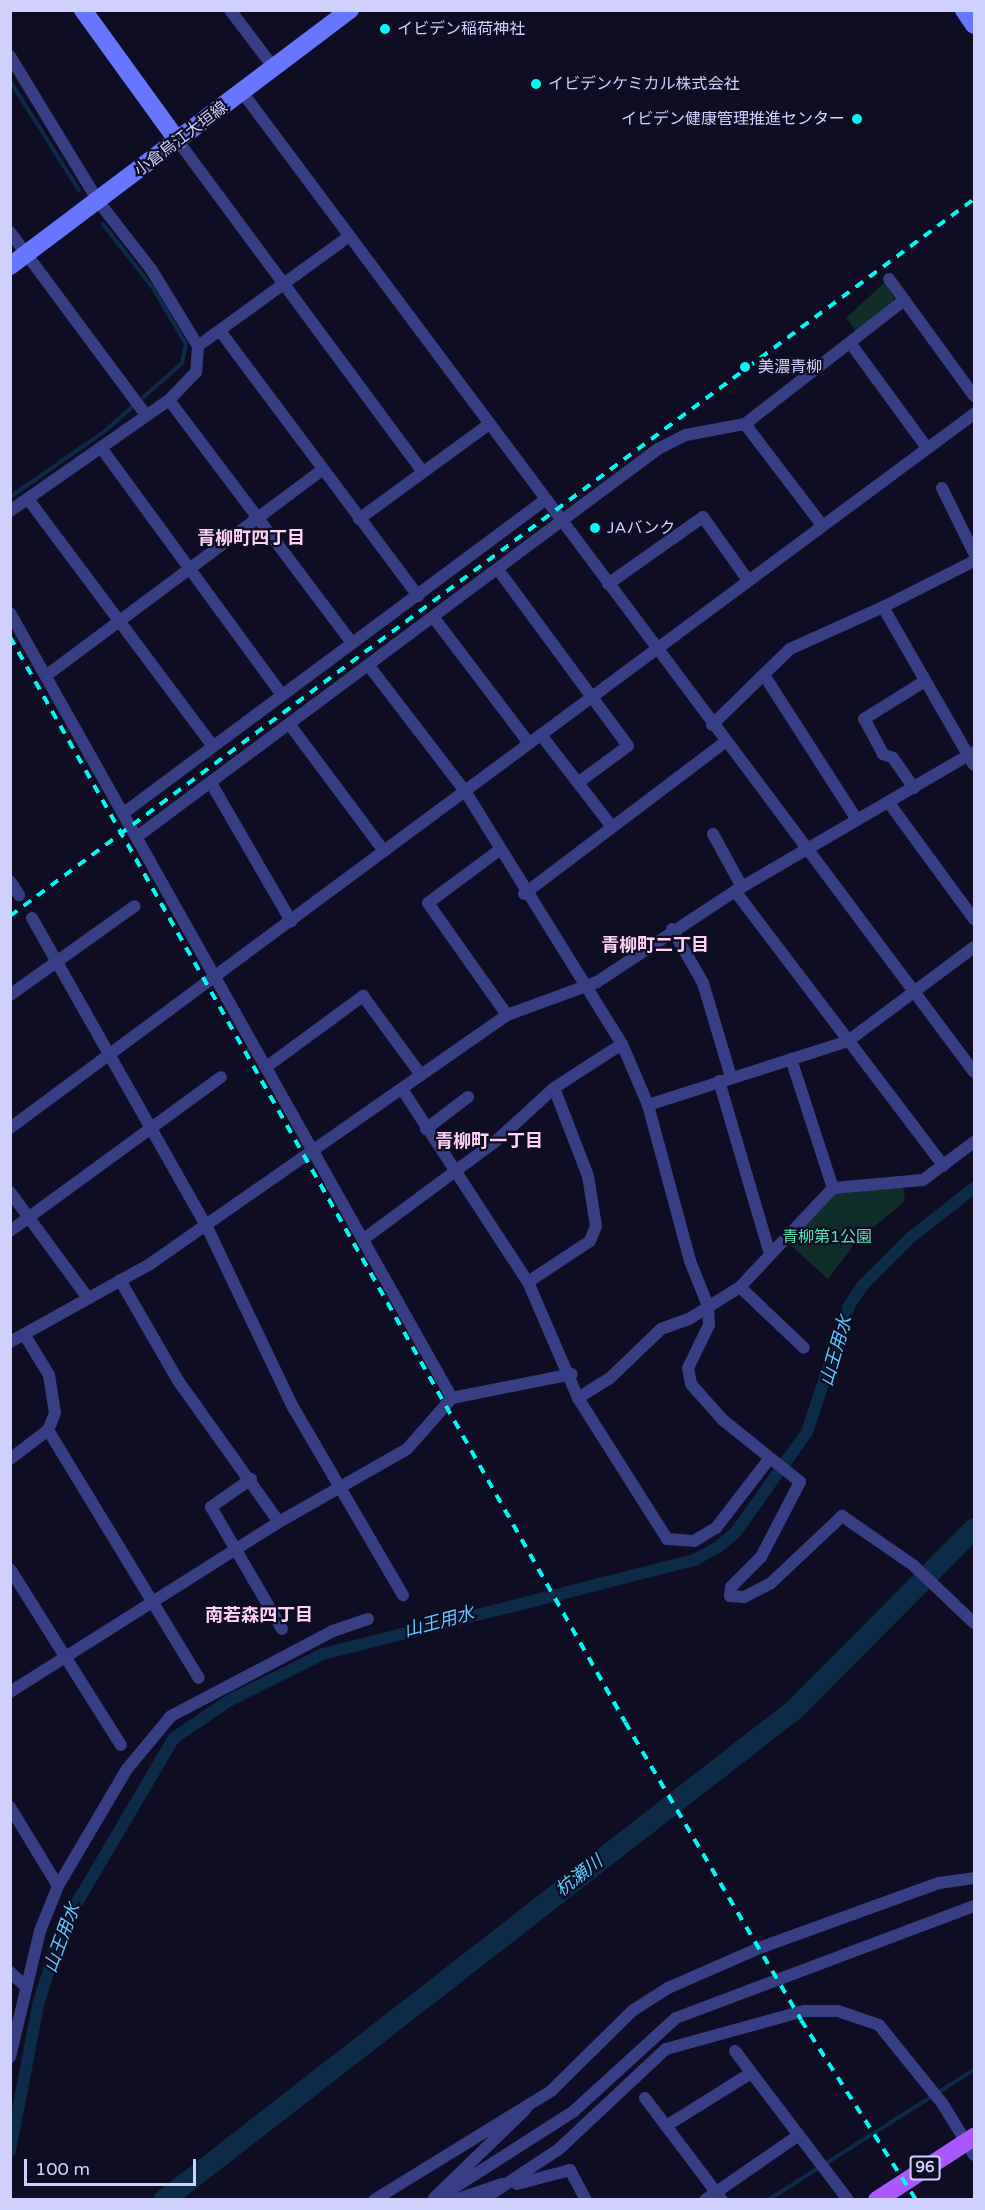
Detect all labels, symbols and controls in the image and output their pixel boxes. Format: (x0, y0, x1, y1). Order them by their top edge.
place label: イビデン稲荷神社 (397, 19, 525, 39)
marker: イビデン稲荷神社 (378, 22, 392, 36)
place label: イビデンケミカル株式会社 (548, 74, 740, 94)
marker: イビデンケミカル株式会社 (529, 77, 543, 91)
street label: 小倉烏江大垣線 (130, 98, 232, 180)
place label: イビデン健康管理推進センター (621, 109, 845, 129)
marker: イビデン健康管理推進センター (850, 112, 864, 126)
place label: 美濃青柳 (758, 357, 822, 377)
marker: 美濃青柳 (736, 358, 754, 376)
place label: JAバンク (607, 518, 674, 538)
marker: JAバンク (588, 521, 602, 535)
district label: 青柳町四丁目 (197, 527, 305, 549)
district label: 青柳町二丁目 (601, 934, 709, 956)
district label: 青柳町一丁目 (435, 1130, 543, 1152)
park label: 青柳第1公園 (782, 1227, 872, 1247)
water label: 山王用水 (816, 1313, 856, 1389)
water label: 山王用水 (401, 1602, 477, 1642)
district label: 南若森四丁目 (205, 1604, 313, 1626)
water label: 杭瀬川 (551, 1851, 607, 1901)
water label: 山王用水 (40, 1900, 84, 1976)
scale bar (27, 2147, 200, 2185)
road number: 96 (908, 2156, 942, 2180)
text: 100 m (35, 2158, 90, 2180)

